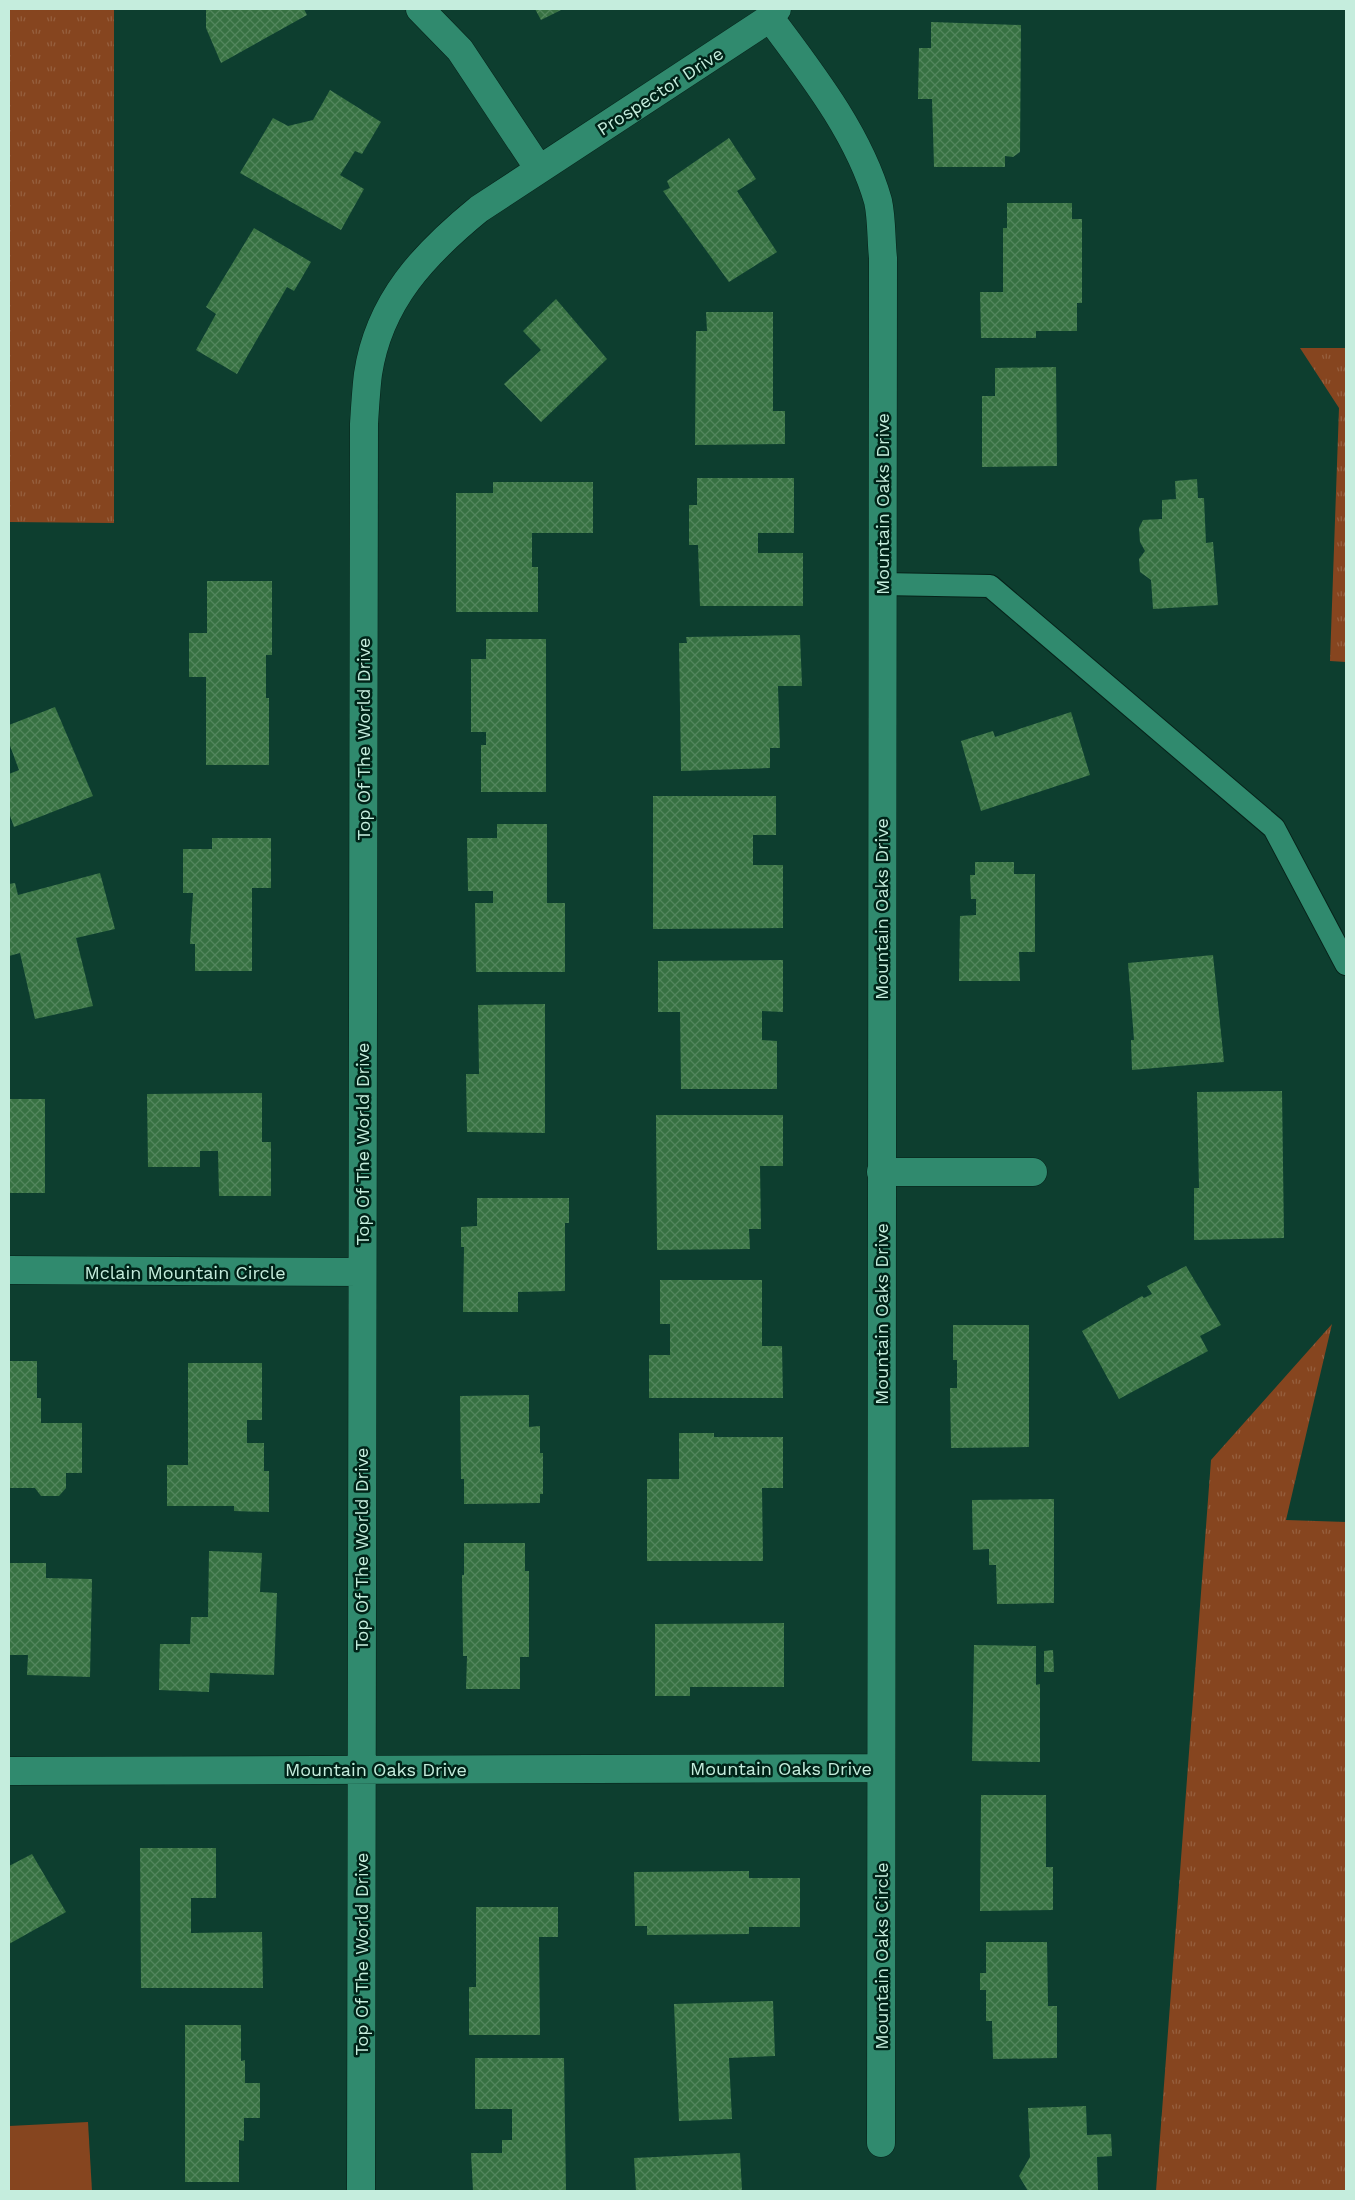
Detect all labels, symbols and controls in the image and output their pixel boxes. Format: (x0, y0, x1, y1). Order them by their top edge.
street label: Prospector Drive (593, 42, 727, 140)
street label: Mountain Oaks Drive (872, 413, 893, 595)
street label: Top Of The World Drive (353, 638, 374, 840)
street label: Mountain Oaks Drive (871, 818, 892, 1000)
street label: Top Of The World Drive (352, 1043, 373, 1245)
street label: Mountain Oaks Drive (871, 1223, 892, 1405)
street label: Mclain Mountain Circle (84, 1262, 286, 1283)
street label: Top Of The World Drive (351, 1448, 372, 1650)
street label: Mountain Oaks Drive (690, 1758, 872, 1779)
street label: Mountain Oaks Drive (285, 1759, 467, 1780)
street label: Top Of The World Drive (351, 1853, 372, 2055)
street label: Mountain Oaks Circle (871, 1862, 892, 2050)

